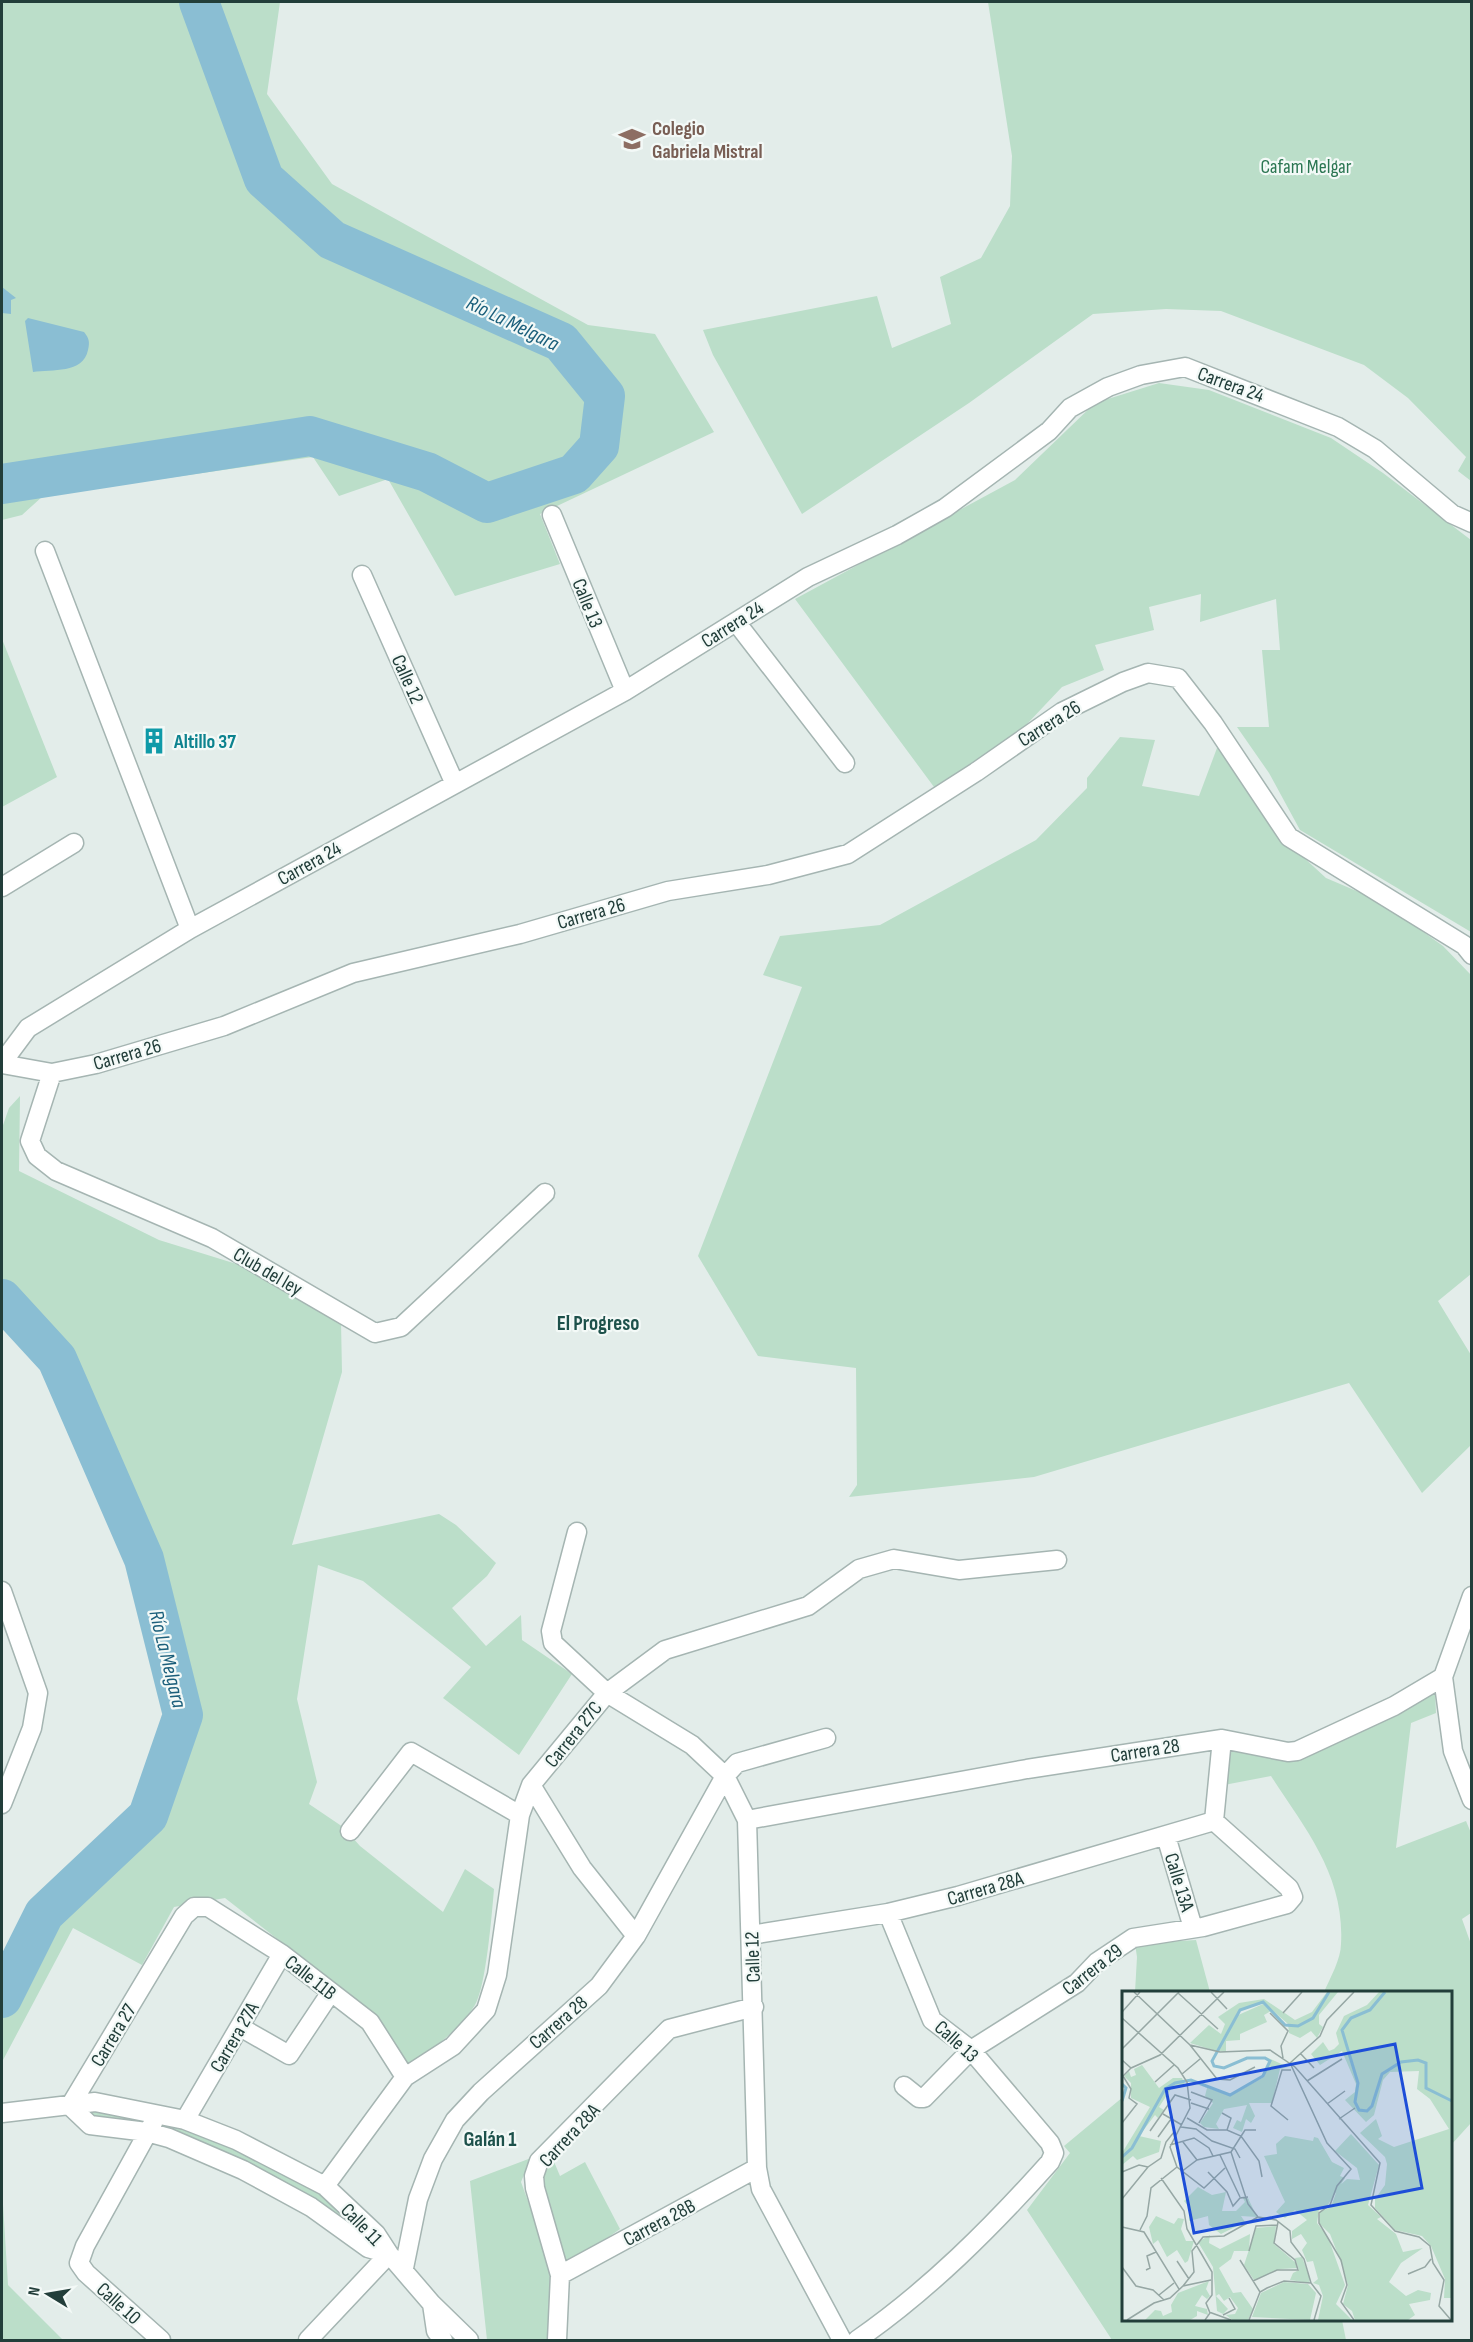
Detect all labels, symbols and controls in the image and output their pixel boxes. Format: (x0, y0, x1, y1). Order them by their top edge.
place label: Colegio Gabriela Mistral (652, 117, 763, 164)
school or university icon: Colegio Gabriela Mistral (617, 124, 647, 154)
park label: Cafam Melgar (1260, 155, 1352, 179)
water label: Río La Melgara (462, 290, 564, 357)
street label: Carrera 24 (1194, 362, 1267, 408)
street label: Calle 13 (566, 575, 608, 632)
street label: Carrera 24 (697, 596, 768, 653)
street label: Calle 12 (386, 651, 428, 708)
street label: Carrera 26 (1014, 695, 1085, 752)
building icon: Altillo 37 (139, 726, 169, 756)
place label: Altillo 37 (173, 730, 236, 754)
street label: Carrera 24 (273, 837, 345, 891)
street label: Carrera 26 (555, 893, 628, 935)
street label: Carrera 26 (91, 1034, 164, 1076)
street label: Club del ley (229, 1243, 307, 1301)
district label: El Progreso (557, 1311, 639, 1336)
water label: Río La Melgara (143, 1608, 192, 1711)
street label: Carrera 27C (540, 1697, 608, 1773)
street label: Carrera 28 (1109, 1734, 1181, 1768)
street label: Calle 13A (1159, 1850, 1199, 1915)
street label: Carrera 28A (944, 1867, 1027, 1911)
street label: Calle 12 (740, 1931, 766, 1983)
street label: Carrera 29 (1058, 1939, 1127, 2001)
street label: Calle 11B (280, 1950, 341, 2005)
street label: Carrera 28 (525, 1991, 593, 2055)
inset map (1122, 1991, 1452, 2321)
street label: Carrera 27A (205, 1998, 265, 2077)
street label: Carrera 27 (86, 2000, 142, 2071)
street label: Calle 13 (929, 2016, 983, 2068)
street label: Carrera 28A (534, 2099, 605, 2172)
district label: Galán 1 (463, 2127, 517, 2152)
street label: Carrera 28B (619, 2194, 700, 2252)
street label: Calle 11 (335, 2198, 387, 2251)
north arrow (18, 2264, 78, 2324)
street label: Calle 10 (91, 2278, 146, 2330)
text: N (25, 2285, 45, 2297)

